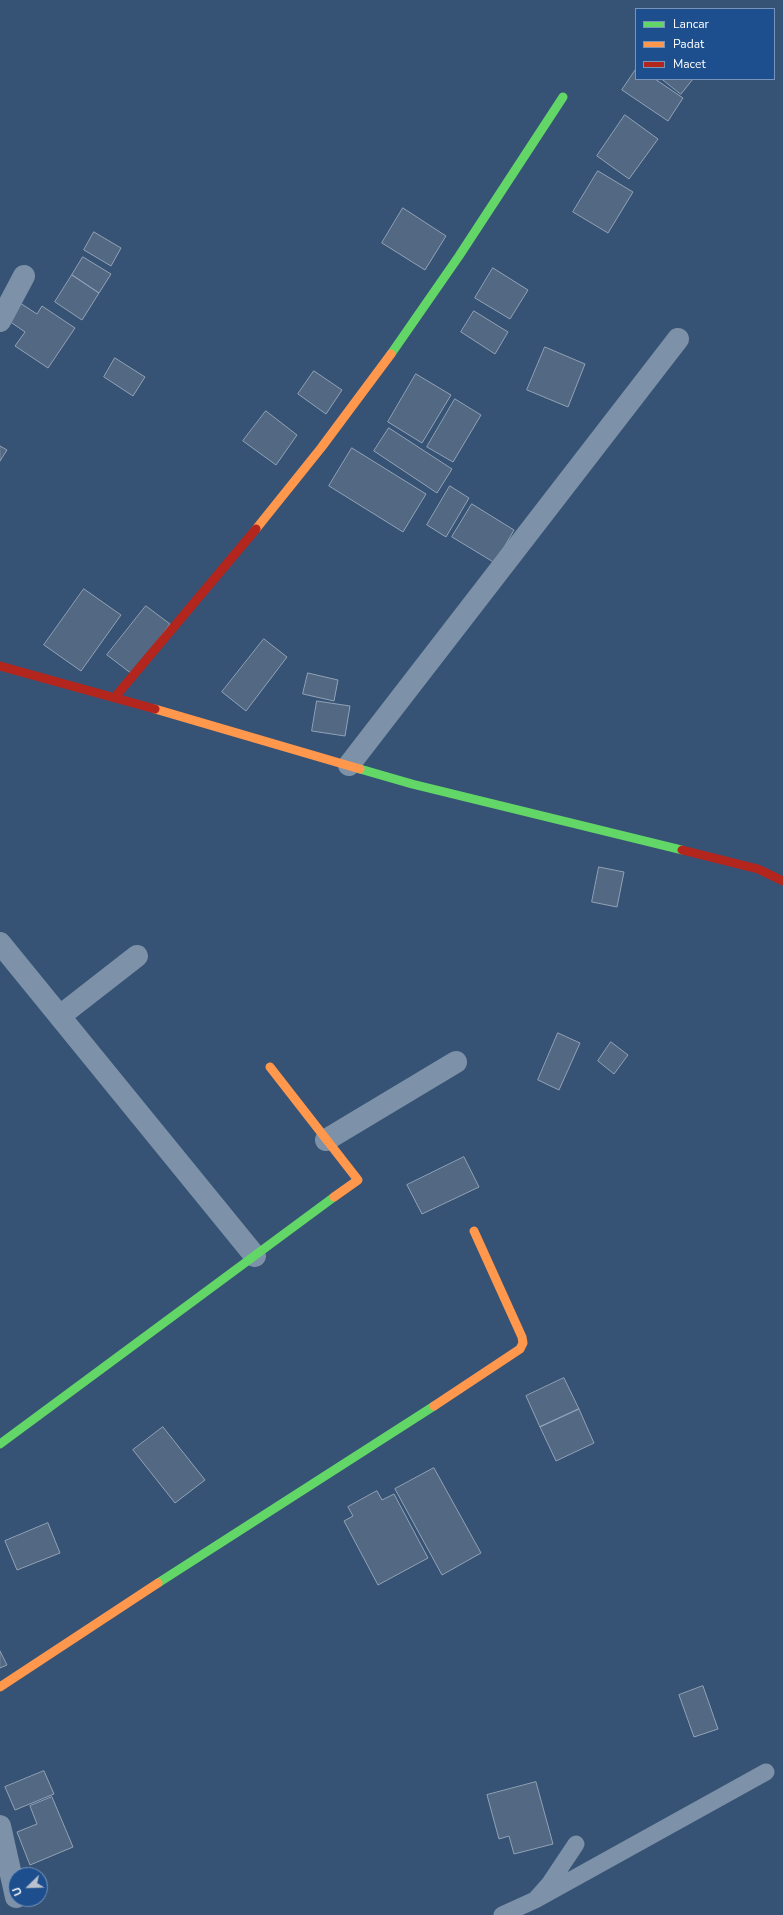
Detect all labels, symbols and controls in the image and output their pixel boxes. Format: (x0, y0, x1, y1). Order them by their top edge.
legend (635, 8, 775, 80)
text: Lancar (673, 16, 709, 32)
text: Padat (673, 36, 704, 52)
text: Macet (673, 56, 706, 72)
north arrow (8, 1867, 48, 1907)
text: U (9, 1885, 26, 1898)

